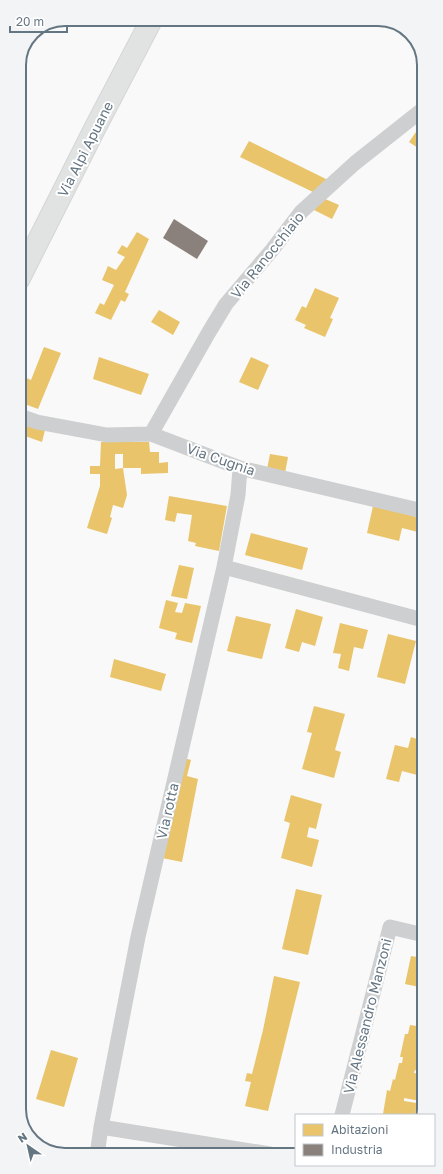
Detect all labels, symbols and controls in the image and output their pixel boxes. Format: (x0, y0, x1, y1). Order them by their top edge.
scale bar (10, 8, 67, 34)
text: 20 m (16, 14, 44, 29)
street label: Via Alpi Apuane (54, 98, 116, 200)
street label: Via Ranocchiaio (227, 208, 307, 302)
street label: Via Cugnia (184, 439, 258, 479)
street label: Via rotta (152, 781, 182, 841)
street label: Via Alessandro Manzoni (339, 936, 395, 1096)
legend (295, 1114, 435, 1166)
text: Abitazioni (331, 1122, 388, 1137)
north arrow (8, 1126, 48, 1166)
text: N (15, 1130, 29, 1145)
text: Industria (331, 1142, 383, 1157)

